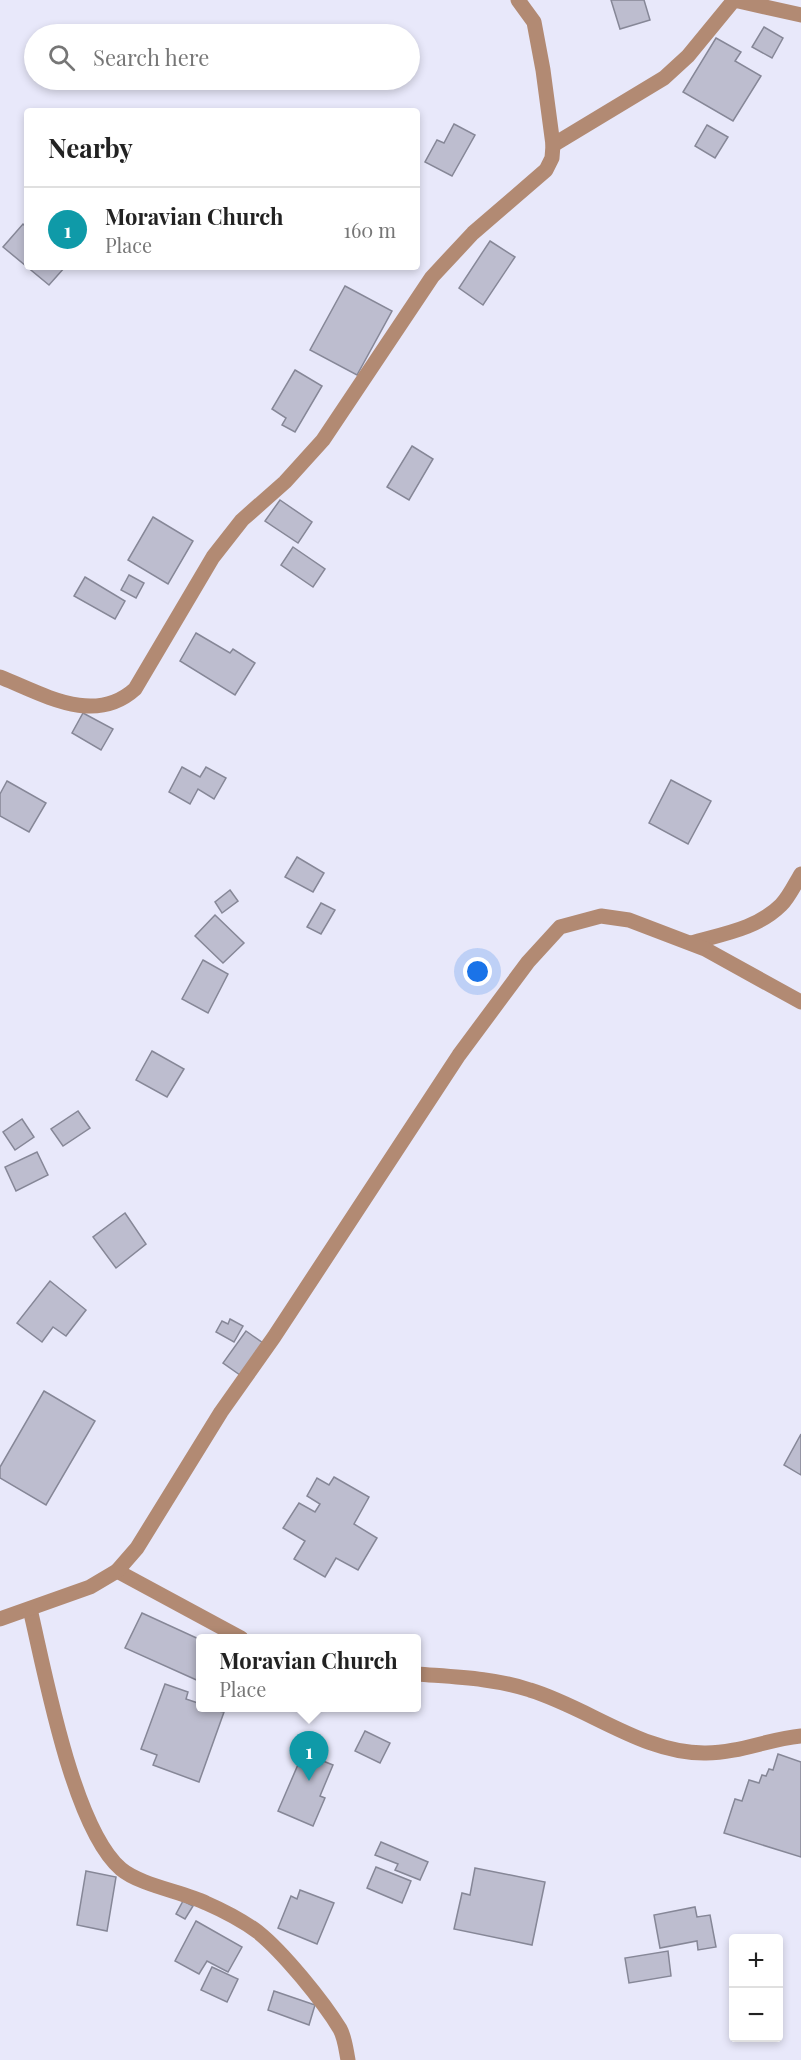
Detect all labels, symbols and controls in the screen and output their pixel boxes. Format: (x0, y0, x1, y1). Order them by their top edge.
search box (24, 24, 420, 90)
icon: search (45, 41, 78, 74)
text: Search here (93, 42, 209, 72)
text: Nearby (48, 130, 133, 165)
text: Moravian Church (105, 201, 283, 231)
text: 1 (64, 216, 71, 243)
text: 160 m (344, 216, 396, 243)
text: Place (105, 231, 152, 258)
your location (463, 957, 492, 986)
popup (196, 1634, 421, 1712)
text: Moravian Church (219, 1645, 398, 1675)
text: Place (219, 1675, 266, 1702)
pin: 1 (290, 1732, 328, 1781)
map controls (729, 1934, 783, 2042)
button: + (729, 1934, 783, 1988)
button: − (729, 1988, 783, 2042)

